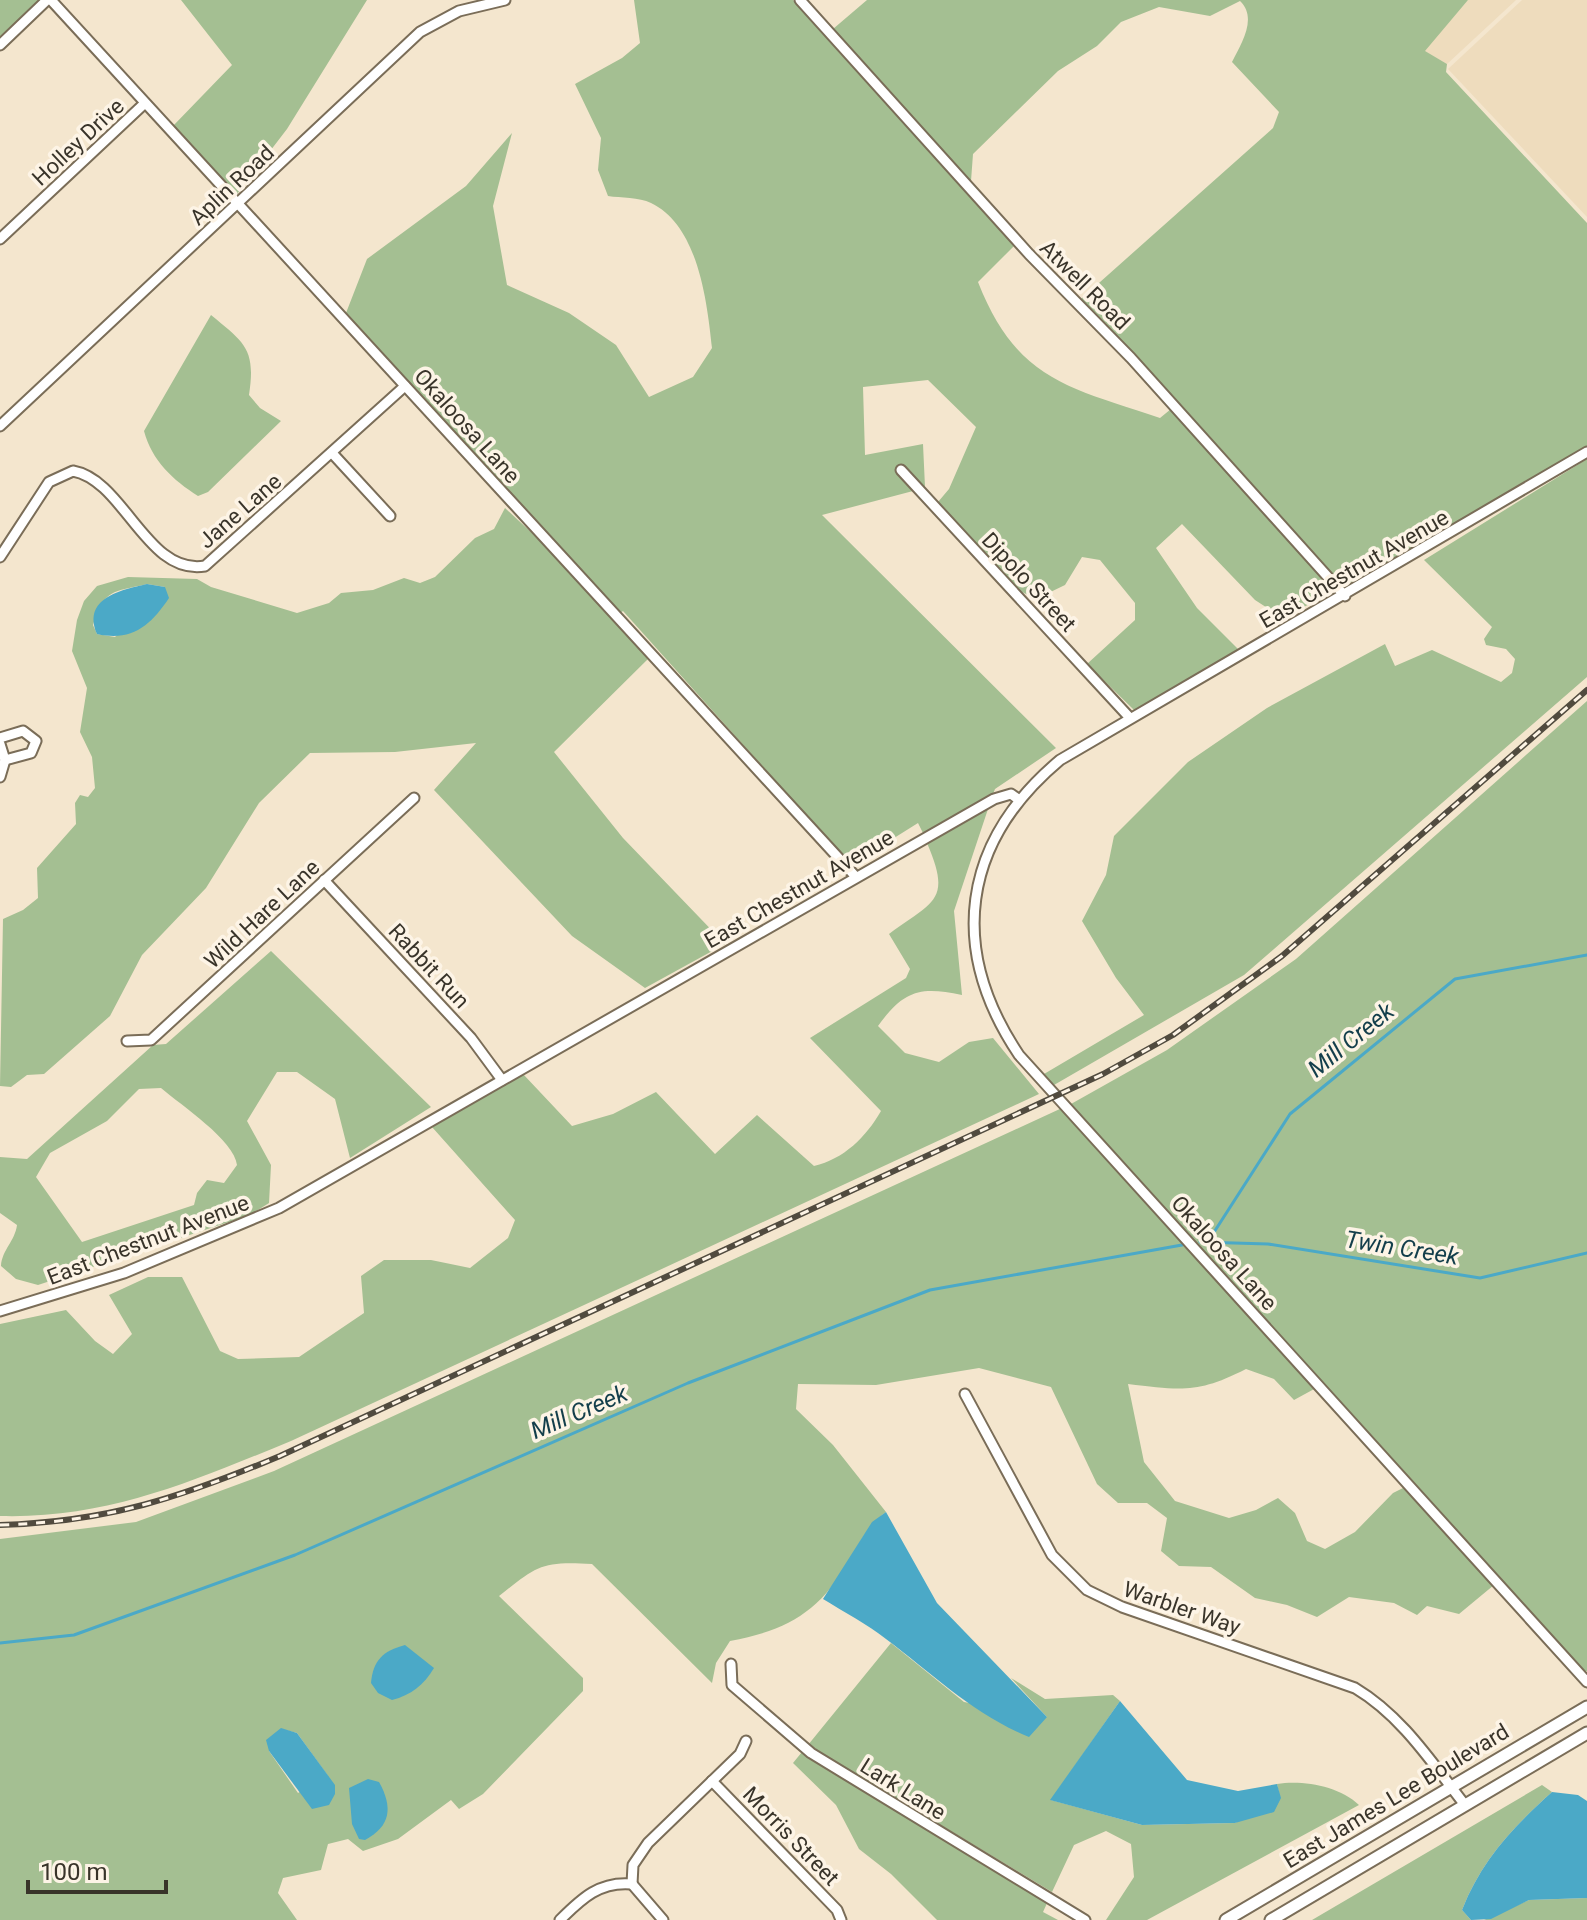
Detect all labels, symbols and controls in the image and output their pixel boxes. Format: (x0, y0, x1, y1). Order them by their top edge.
street label: Holley Drive (27, 93, 129, 191)
street label: Aplin Road (185, 140, 279, 230)
street label: Atwell Road (1035, 235, 1135, 335)
street label: Okaloosa Lane (409, 364, 525, 488)
street label: Jane Lane (194, 468, 286, 554)
street label: East Chestnut Avenue (1255, 505, 1453, 633)
street label: Dipolo Street (977, 527, 1081, 637)
street label: East Chestnut Avenue (700, 825, 898, 953)
street label: Wild Hare Lane (199, 854, 325, 974)
street label: Rabbit Run (384, 919, 474, 1013)
water label: Mill Creek (1302, 996, 1401, 1083)
street label: East Chestnut Avenue (44, 1190, 252, 1290)
street label: Okaloosa Lane (1166, 1191, 1282, 1315)
water label: Twin Creek (1343, 1225, 1462, 1271)
water label: Mill Creek (526, 1379, 633, 1445)
street label: Warbler Way (1120, 1576, 1244, 1640)
street label: East James Lee Boulevard (1279, 1719, 1513, 1873)
street label: Lark Lane (856, 1753, 950, 1825)
street label: Morris Street (738, 1782, 844, 1890)
scale bar (28, 1844, 166, 1894)
text: 100 m (40, 1858, 107, 1886)

